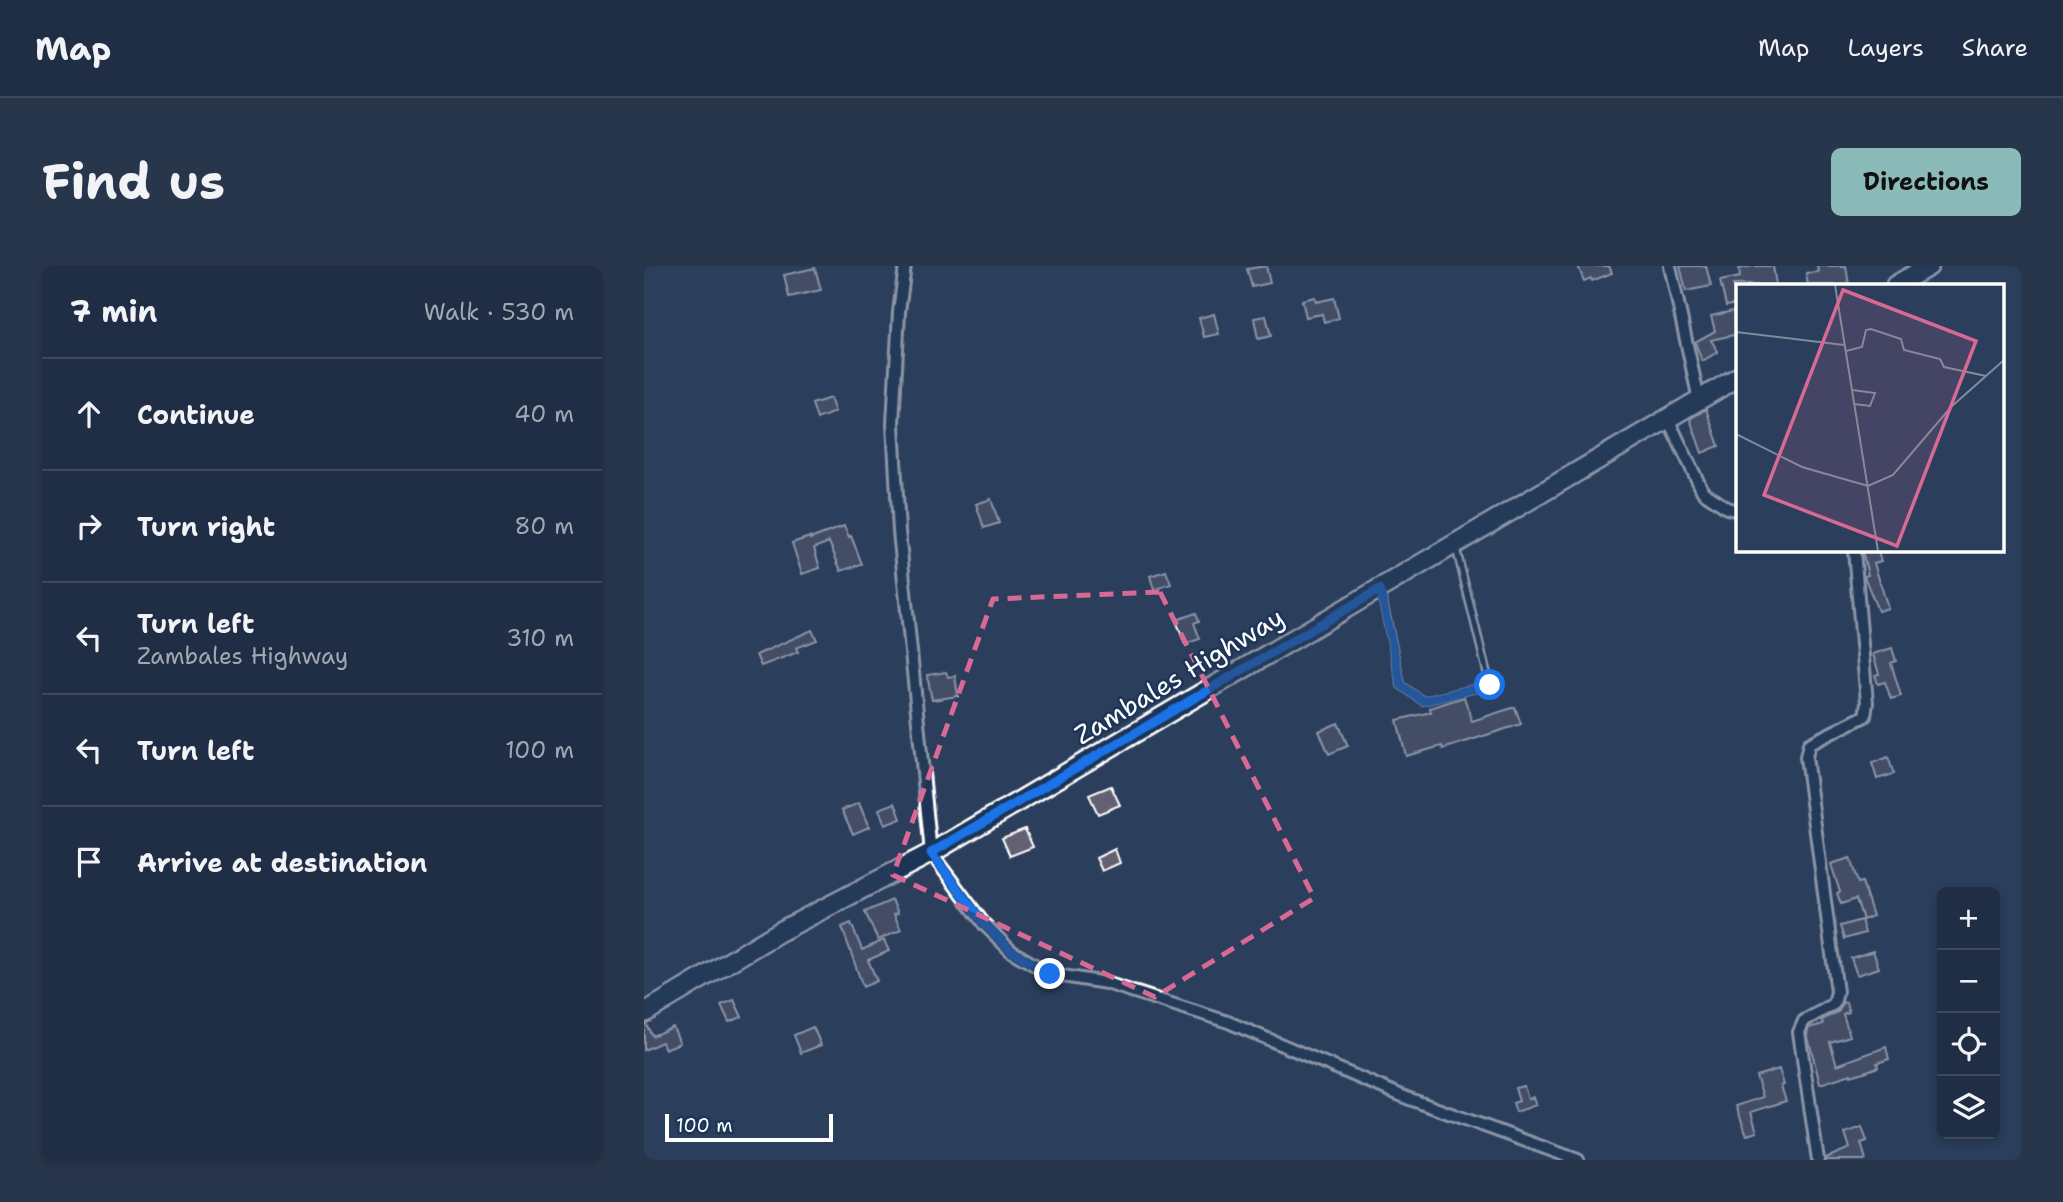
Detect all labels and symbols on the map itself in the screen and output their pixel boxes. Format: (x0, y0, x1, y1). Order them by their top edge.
inset map (1736, 284, 2004, 551)
street label: Zambales Highway (1067, 599, 1290, 752)
route start (1474, 669, 1505, 700)
route end (1034, 958, 1065, 989)
scale bar (665, 1111, 833, 1143)

